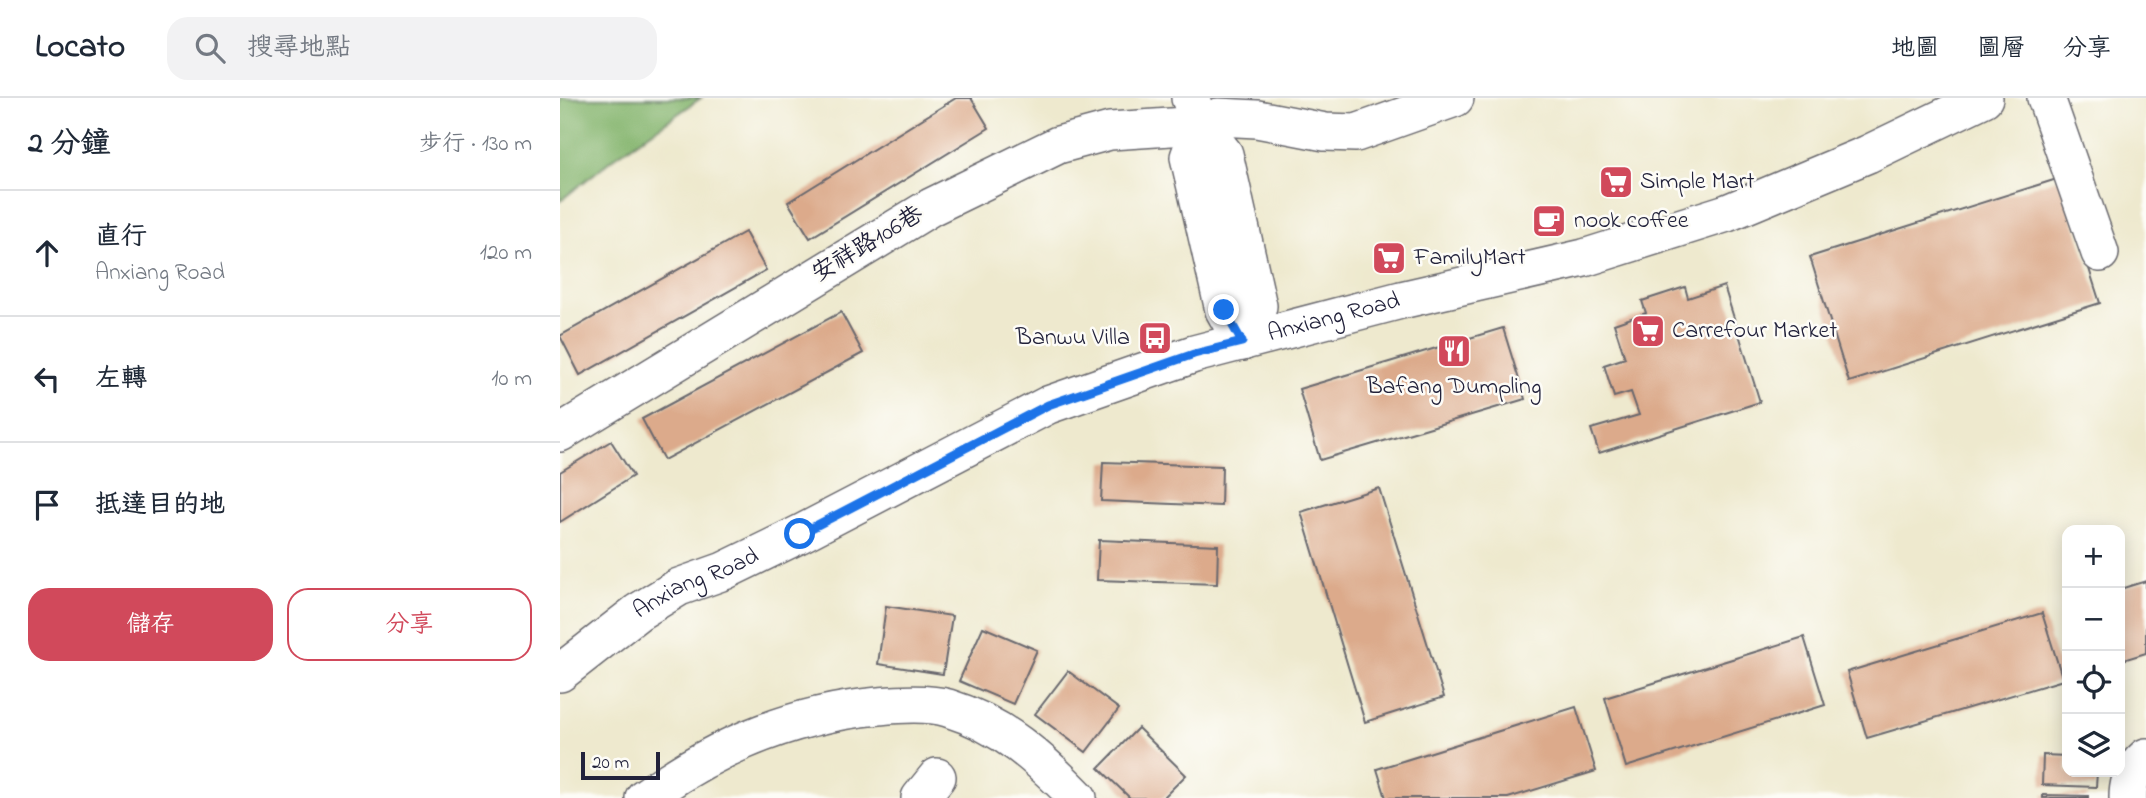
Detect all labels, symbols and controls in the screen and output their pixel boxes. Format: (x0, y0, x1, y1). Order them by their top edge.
search box (167, 17, 657, 80)
text: Locato (35, 24, 125, 72)
icon: search (191, 29, 229, 67)
text: 搜尋地點 (247, 30, 351, 68)
text: 地圖 (1891, 32, 1939, 67)
text: 圖層 (1977, 32, 2025, 67)
text: 分享 (2063, 32, 2111, 67)
text: 2 分鐘 (28, 123, 110, 167)
text: 步行 · 130 m (419, 128, 532, 161)
supermarket icon: Simple Mart (1597, 163, 1635, 201)
place label: Simple Mart (1640, 165, 1755, 200)
street label: 安祥路106巷 (806, 198, 930, 292)
cafe icon: nook coffee (1530, 202, 1568, 240)
place label: nook coffee (1574, 204, 1689, 239)
text: 直行 (95, 219, 147, 257)
icon: ahead (28, 234, 66, 272)
text: 120 m (480, 237, 532, 270)
supermarket icon: FamilyMart (1370, 239, 1408, 277)
place label: FamilyMart (1413, 241, 1526, 277)
text: Anxiang Road (95, 257, 225, 290)
street label: Anxiang Road (1264, 283, 1404, 352)
route end (1208, 294, 1239, 325)
supermarket icon: Carrefour Market (1629, 312, 1667, 350)
place label: Carrefour Market (1672, 314, 1837, 349)
bus stop icon: Banwu Villa (1136, 319, 1174, 357)
place label: Banwu Villa (1015, 321, 1130, 356)
restaurant icon: Bafang Dumpling (1435, 332, 1473, 370)
icon: left (28, 360, 66, 398)
text: 左轉 (95, 361, 147, 399)
text: 10 m (491, 363, 532, 396)
place label: Bafang Dumpling (1365, 370, 1542, 405)
icon: arrive (28, 486, 66, 524)
text: 抵達目的地 (95, 487, 225, 525)
route start (784, 518, 815, 549)
map controls (2062, 525, 2125, 777)
button: + (2062, 525, 2125, 588)
street label: Anxiang Road (626, 539, 765, 628)
button: 儲存 (28, 588, 273, 661)
button: 分享 (287, 588, 532, 661)
button: − (2062, 588, 2125, 651)
button: locate (2062, 651, 2125, 714)
button: layers (2062, 714, 2125, 777)
scale bar (581, 749, 660, 781)
text: 20 m (592, 750, 629, 777)

